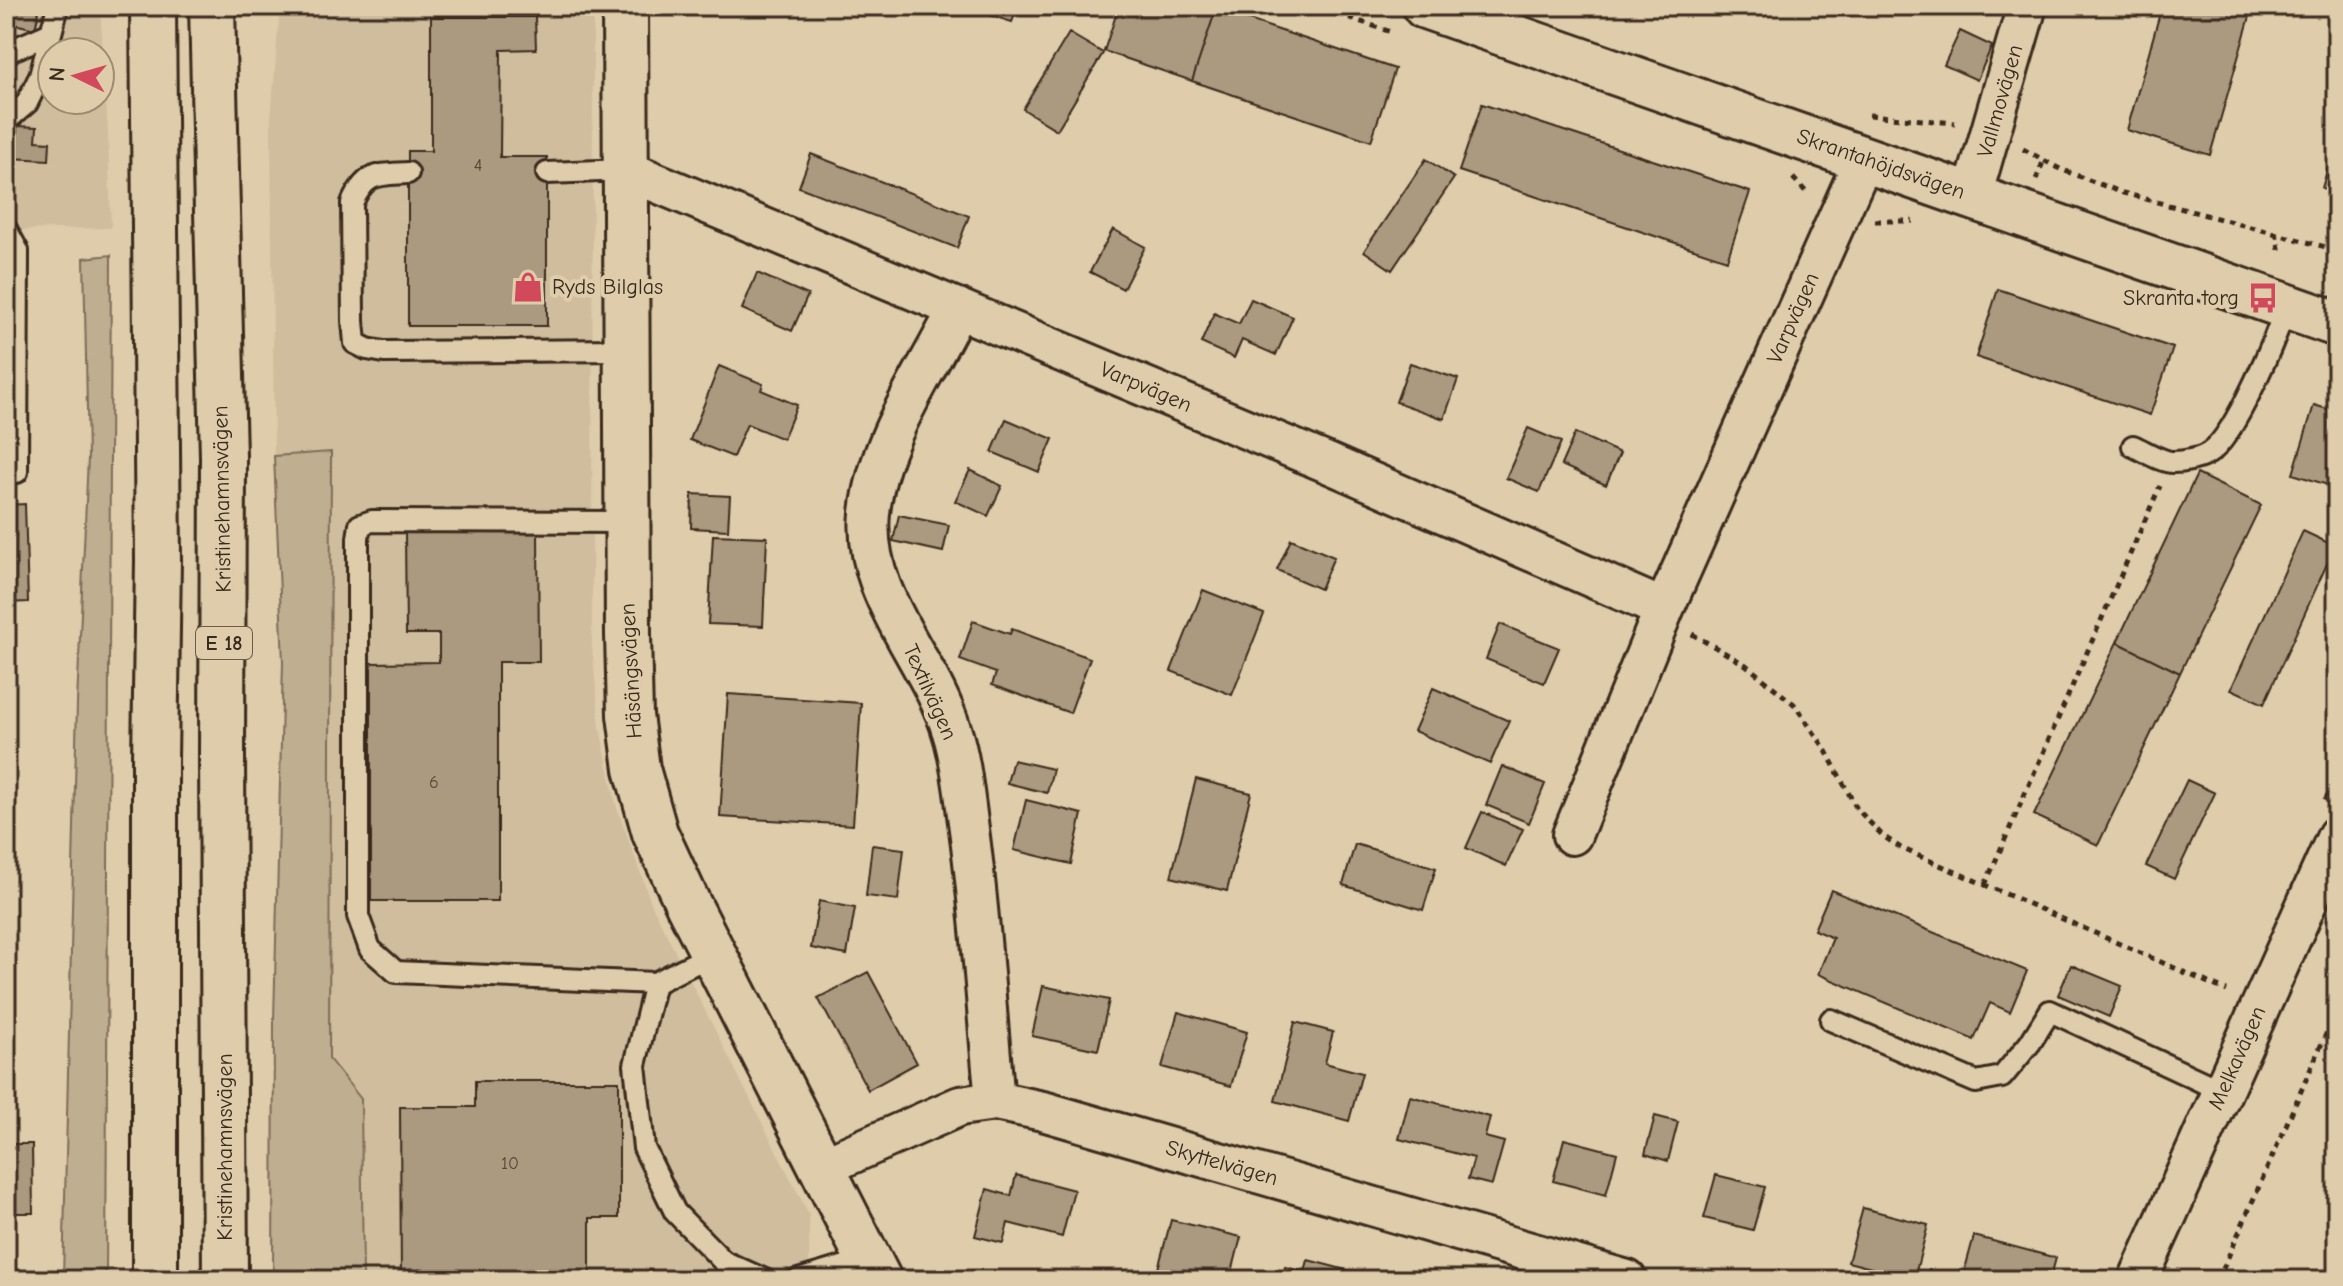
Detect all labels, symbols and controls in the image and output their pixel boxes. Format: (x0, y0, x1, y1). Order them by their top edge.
north arrow (36, 36, 116, 116)
street label: Vallmovägen (1972, 42, 2028, 160)
text: N (43, 66, 71, 83)
street label: Skrantahöjdsvägen (1794, 123, 1968, 205)
house number: 4 (474, 155, 482, 176)
street label: Varpvägen (1761, 268, 1825, 368)
shop icon: Ryds Bilglas (511, 270, 545, 304)
place label: Ryds Bilglas (552, 274, 663, 300)
bus stop icon: Skranta torg (2246, 281, 2280, 315)
place label: Skranta torg (2123, 285, 2239, 311)
street label: Varpvägen (1096, 356, 1196, 418)
street label: Kristinehamnsvägen (207, 405, 237, 593)
street label: Häsängsvägen (614, 603, 648, 739)
road number: E 18 (196, 627, 252, 659)
street label: Textilvägen (897, 640, 963, 744)
house number: 6 (429, 772, 439, 793)
street label: Melkavägen (2203, 1002, 2271, 1114)
street label: Kristinehamnsvägen (212, 1053, 238, 1241)
street label: Skyttelvägen (1163, 1135, 1281, 1191)
house number: 10 (501, 1153, 519, 1174)

